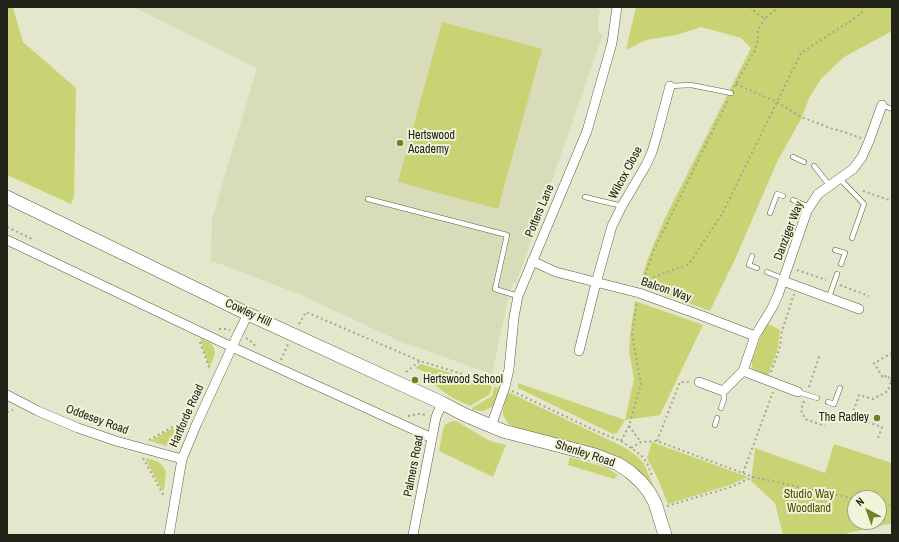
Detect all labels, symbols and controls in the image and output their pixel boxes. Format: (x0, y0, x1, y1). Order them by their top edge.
place label: Hertswood Academy (408, 129, 455, 157)
marker: Hertswood Academy (395, 138, 405, 148)
street label: Wilcox Close (606, 144, 646, 202)
street label: Potters Lane (522, 183, 558, 239)
street label: Danziger Way (771, 199, 807, 263)
street label: Balcon Way (639, 275, 693, 305)
street label: Cowley Hill (223, 296, 273, 330)
place label: Hertswood School (423, 373, 503, 387)
marker: Hertswood School (410, 375, 420, 385)
street label: Hartforde Road (167, 382, 207, 450)
street label: Oddesey Road (64, 402, 130, 438)
place label: The Radley (819, 411, 869, 425)
marker: The Radley (872, 413, 882, 423)
street label: Palmers Road (401, 434, 427, 498)
street label: Shenley Road (553, 438, 617, 470)
park label: Studio Way Woodland (784, 488, 834, 516)
north arrow (847, 490, 887, 530)
text: N (853, 494, 867, 509)

